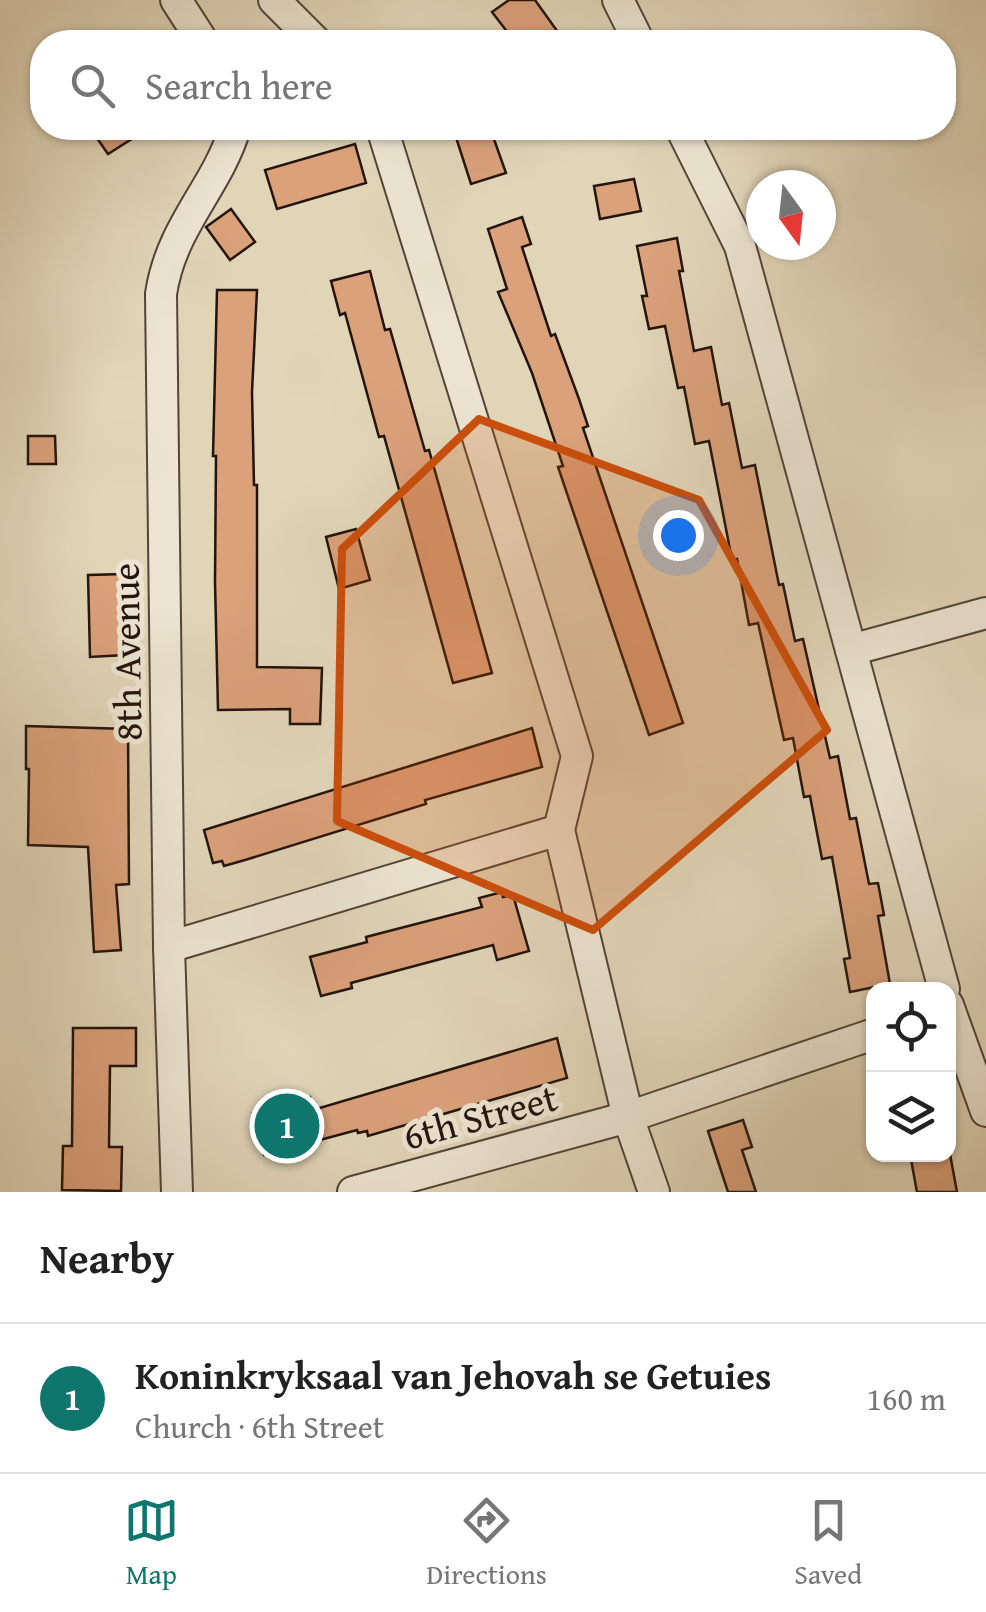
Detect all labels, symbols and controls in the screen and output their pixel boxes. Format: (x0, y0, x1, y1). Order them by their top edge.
search box (30, 30, 956, 140)
text: Search here (145, 57, 333, 113)
icon: search (65, 58, 120, 113)
north arrow (746, 170, 836, 260)
your location (653, 510, 704, 561)
street label: 8th Avenue (96, 562, 156, 742)
map controls (866, 982, 956, 1162)
button: locate (866, 982, 956, 1072)
street label: 6th Street (397, 1069, 563, 1163)
button: layers (866, 1072, 956, 1162)
pin: 1 (254, 1088, 320, 1164)
text: Nearby (40, 1227, 174, 1288)
text: Koninkryksaal van Jehovah se Getuies (135, 1347, 771, 1403)
text: 1 (64, 1375, 81, 1422)
text: 160 m (867, 1375, 946, 1422)
text: Church · 6th Street (135, 1403, 384, 1450)
tab: Map (124, 1493, 179, 1594)
tab: Directions (426, 1493, 547, 1594)
tab: Saved (794, 1493, 862, 1594)

